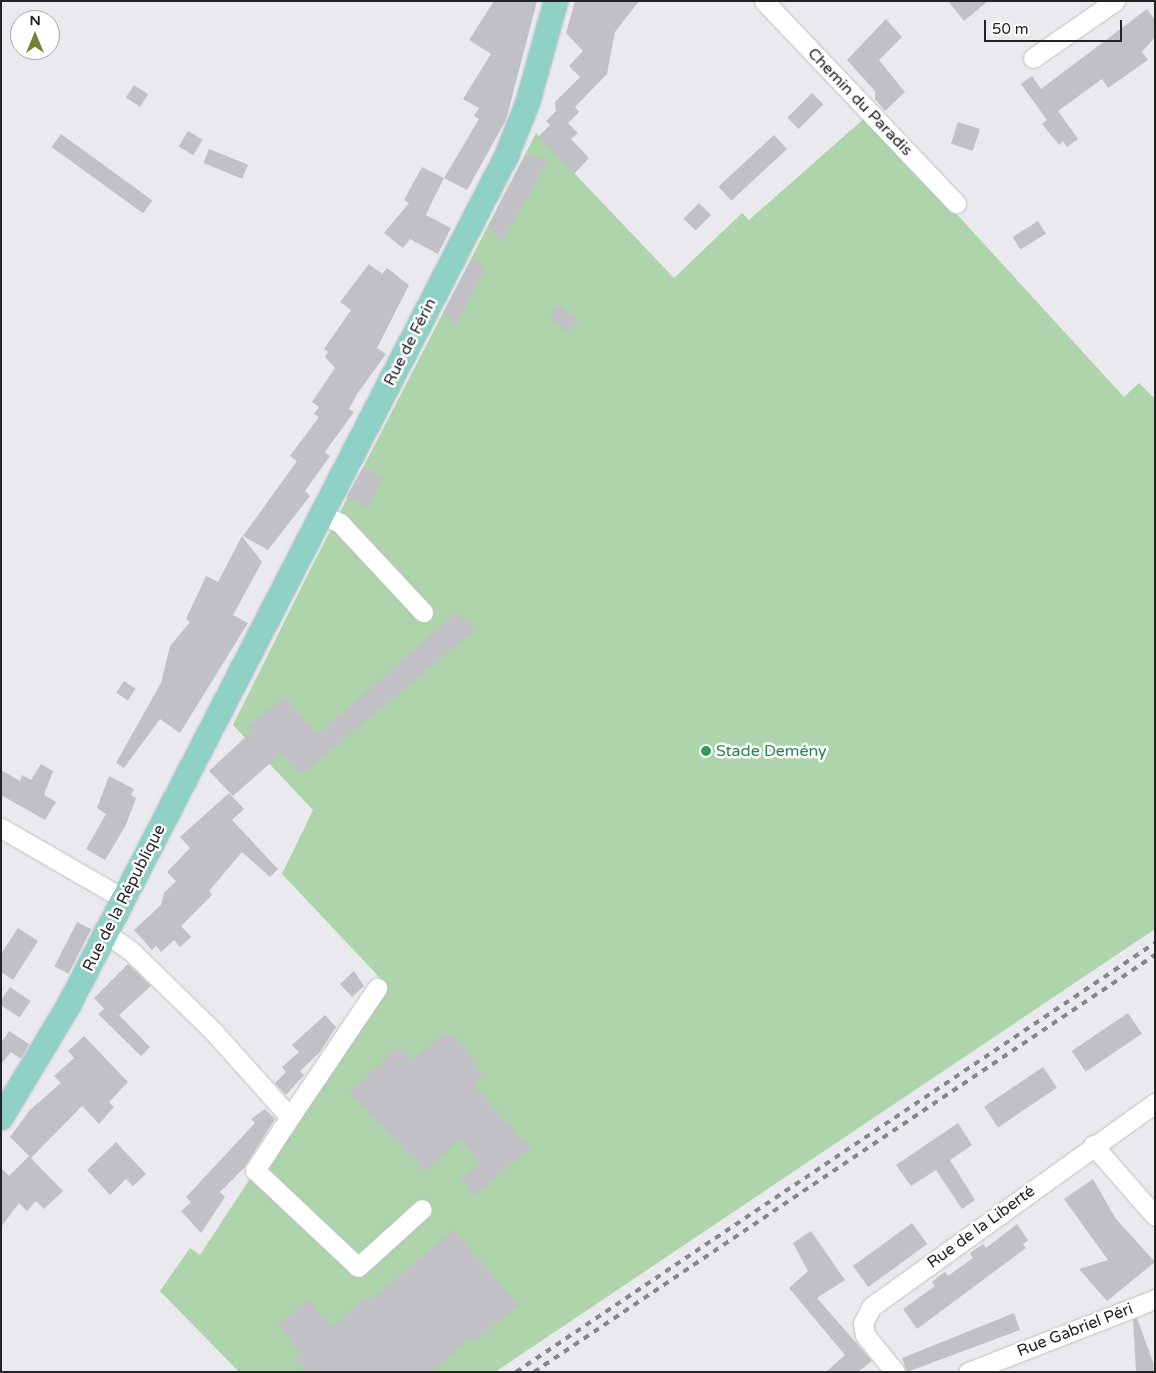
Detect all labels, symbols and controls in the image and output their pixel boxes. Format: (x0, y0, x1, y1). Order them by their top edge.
north arrow (10, 10, 60, 60)
scale bar (986, 10, 1124, 42)
text: N (29, 12, 41, 29)
text: 50 m (992, 20, 1029, 38)
street label: Chemin du Paradis (804, 44, 916, 160)
street label: Rue de Férin (380, 295, 440, 389)
place label: Stade Demény (716, 741, 827, 761)
marker: Stade Demény (700, 745, 712, 757)
street label: Rue de la République (79, 821, 169, 975)
street label: Rue de la Liberté (923, 1182, 1039, 1272)
street label: Rue Gabriel Péri (1014, 1299, 1136, 1361)

